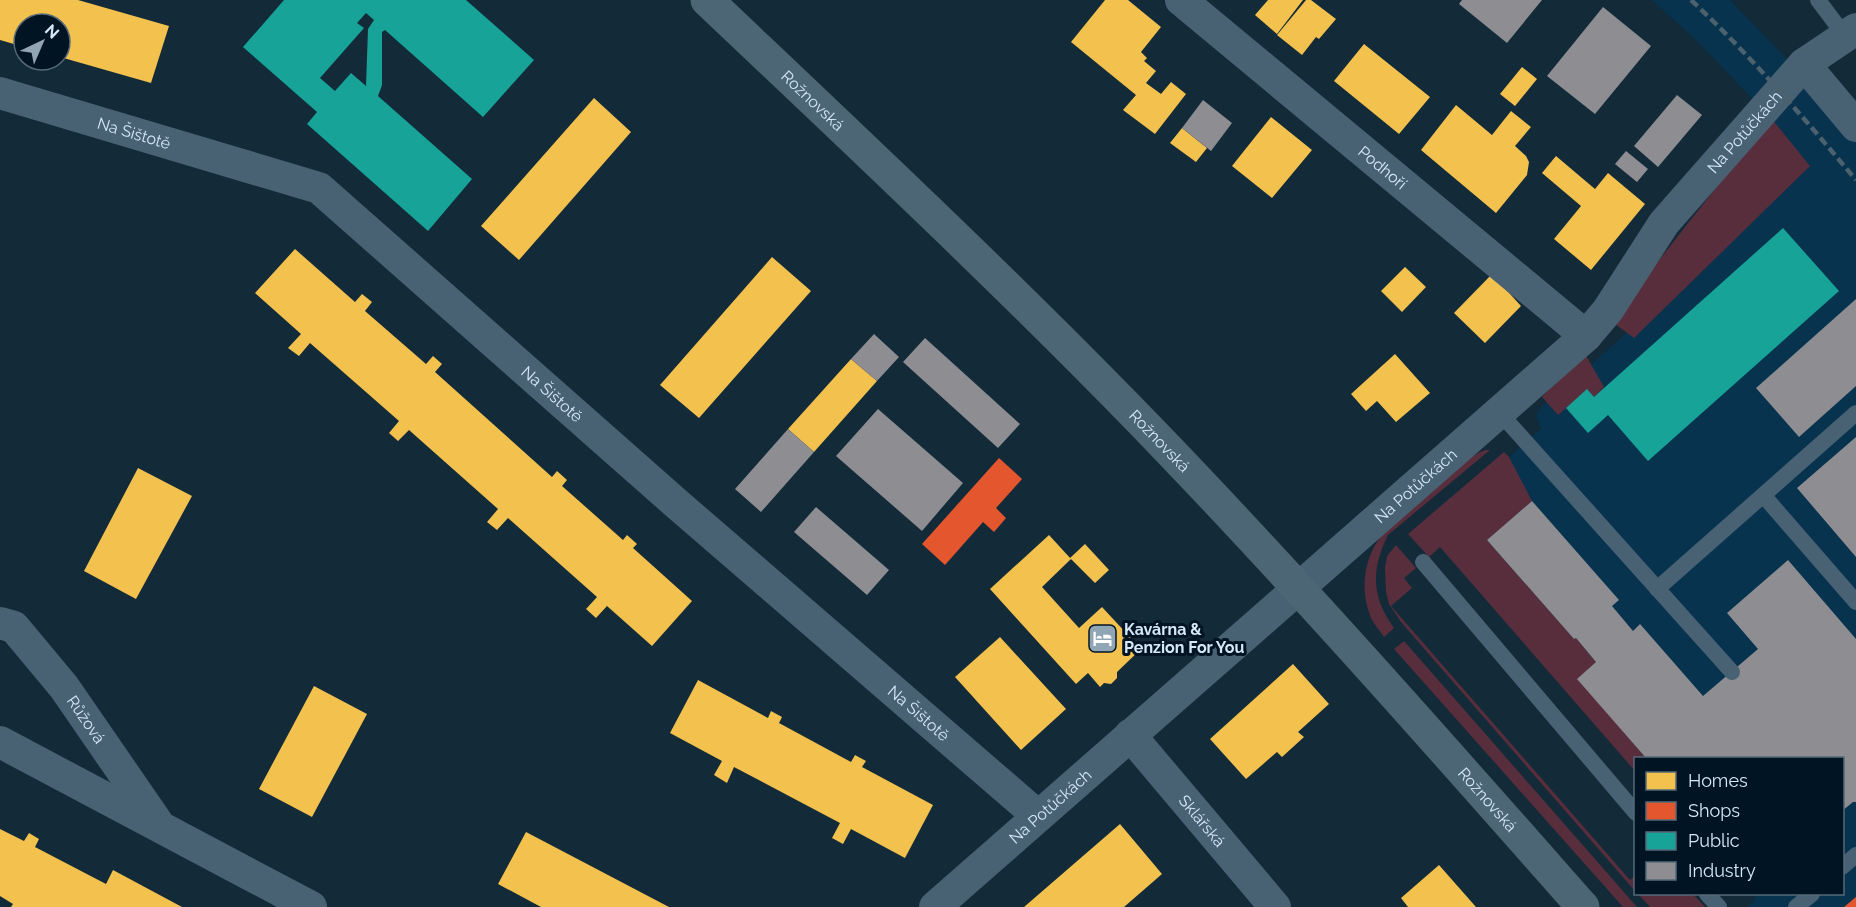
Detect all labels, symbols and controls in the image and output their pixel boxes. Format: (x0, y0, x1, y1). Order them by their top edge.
north arrow (12, 12, 72, 72)
text: N (41, 20, 63, 43)
street label: Rožnovská (777, 67, 848, 135)
street label: Na Potůčkách (1703, 87, 1786, 177)
street label: Na Šištotě (95, 114, 173, 153)
street label: Podhoří (1354, 142, 1411, 194)
street label: Na Šištotě (517, 362, 586, 426)
street label: Rožnovská (1125, 406, 1194, 476)
street label: Na Potůčkách (1371, 445, 1461, 527)
place label: Kavárna & Penzion For You (1124, 620, 1244, 657)
hotel icon: Kavárna & Penzion For You (1087, 622, 1119, 654)
street label: Na Šištotě (884, 682, 953, 745)
street label: Růžová (63, 692, 109, 747)
legend (1634, 757, 1844, 895)
street label: Rožnovská (1454, 764, 1521, 836)
street label: Na Potůčkách (1005, 765, 1095, 848)
text: Homes (1688, 770, 1748, 791)
street label: Sklářská (1175, 791, 1229, 851)
text: Shops (1688, 800, 1740, 821)
text: Public (1688, 830, 1740, 851)
text: Industry (1688, 860, 1756, 881)

